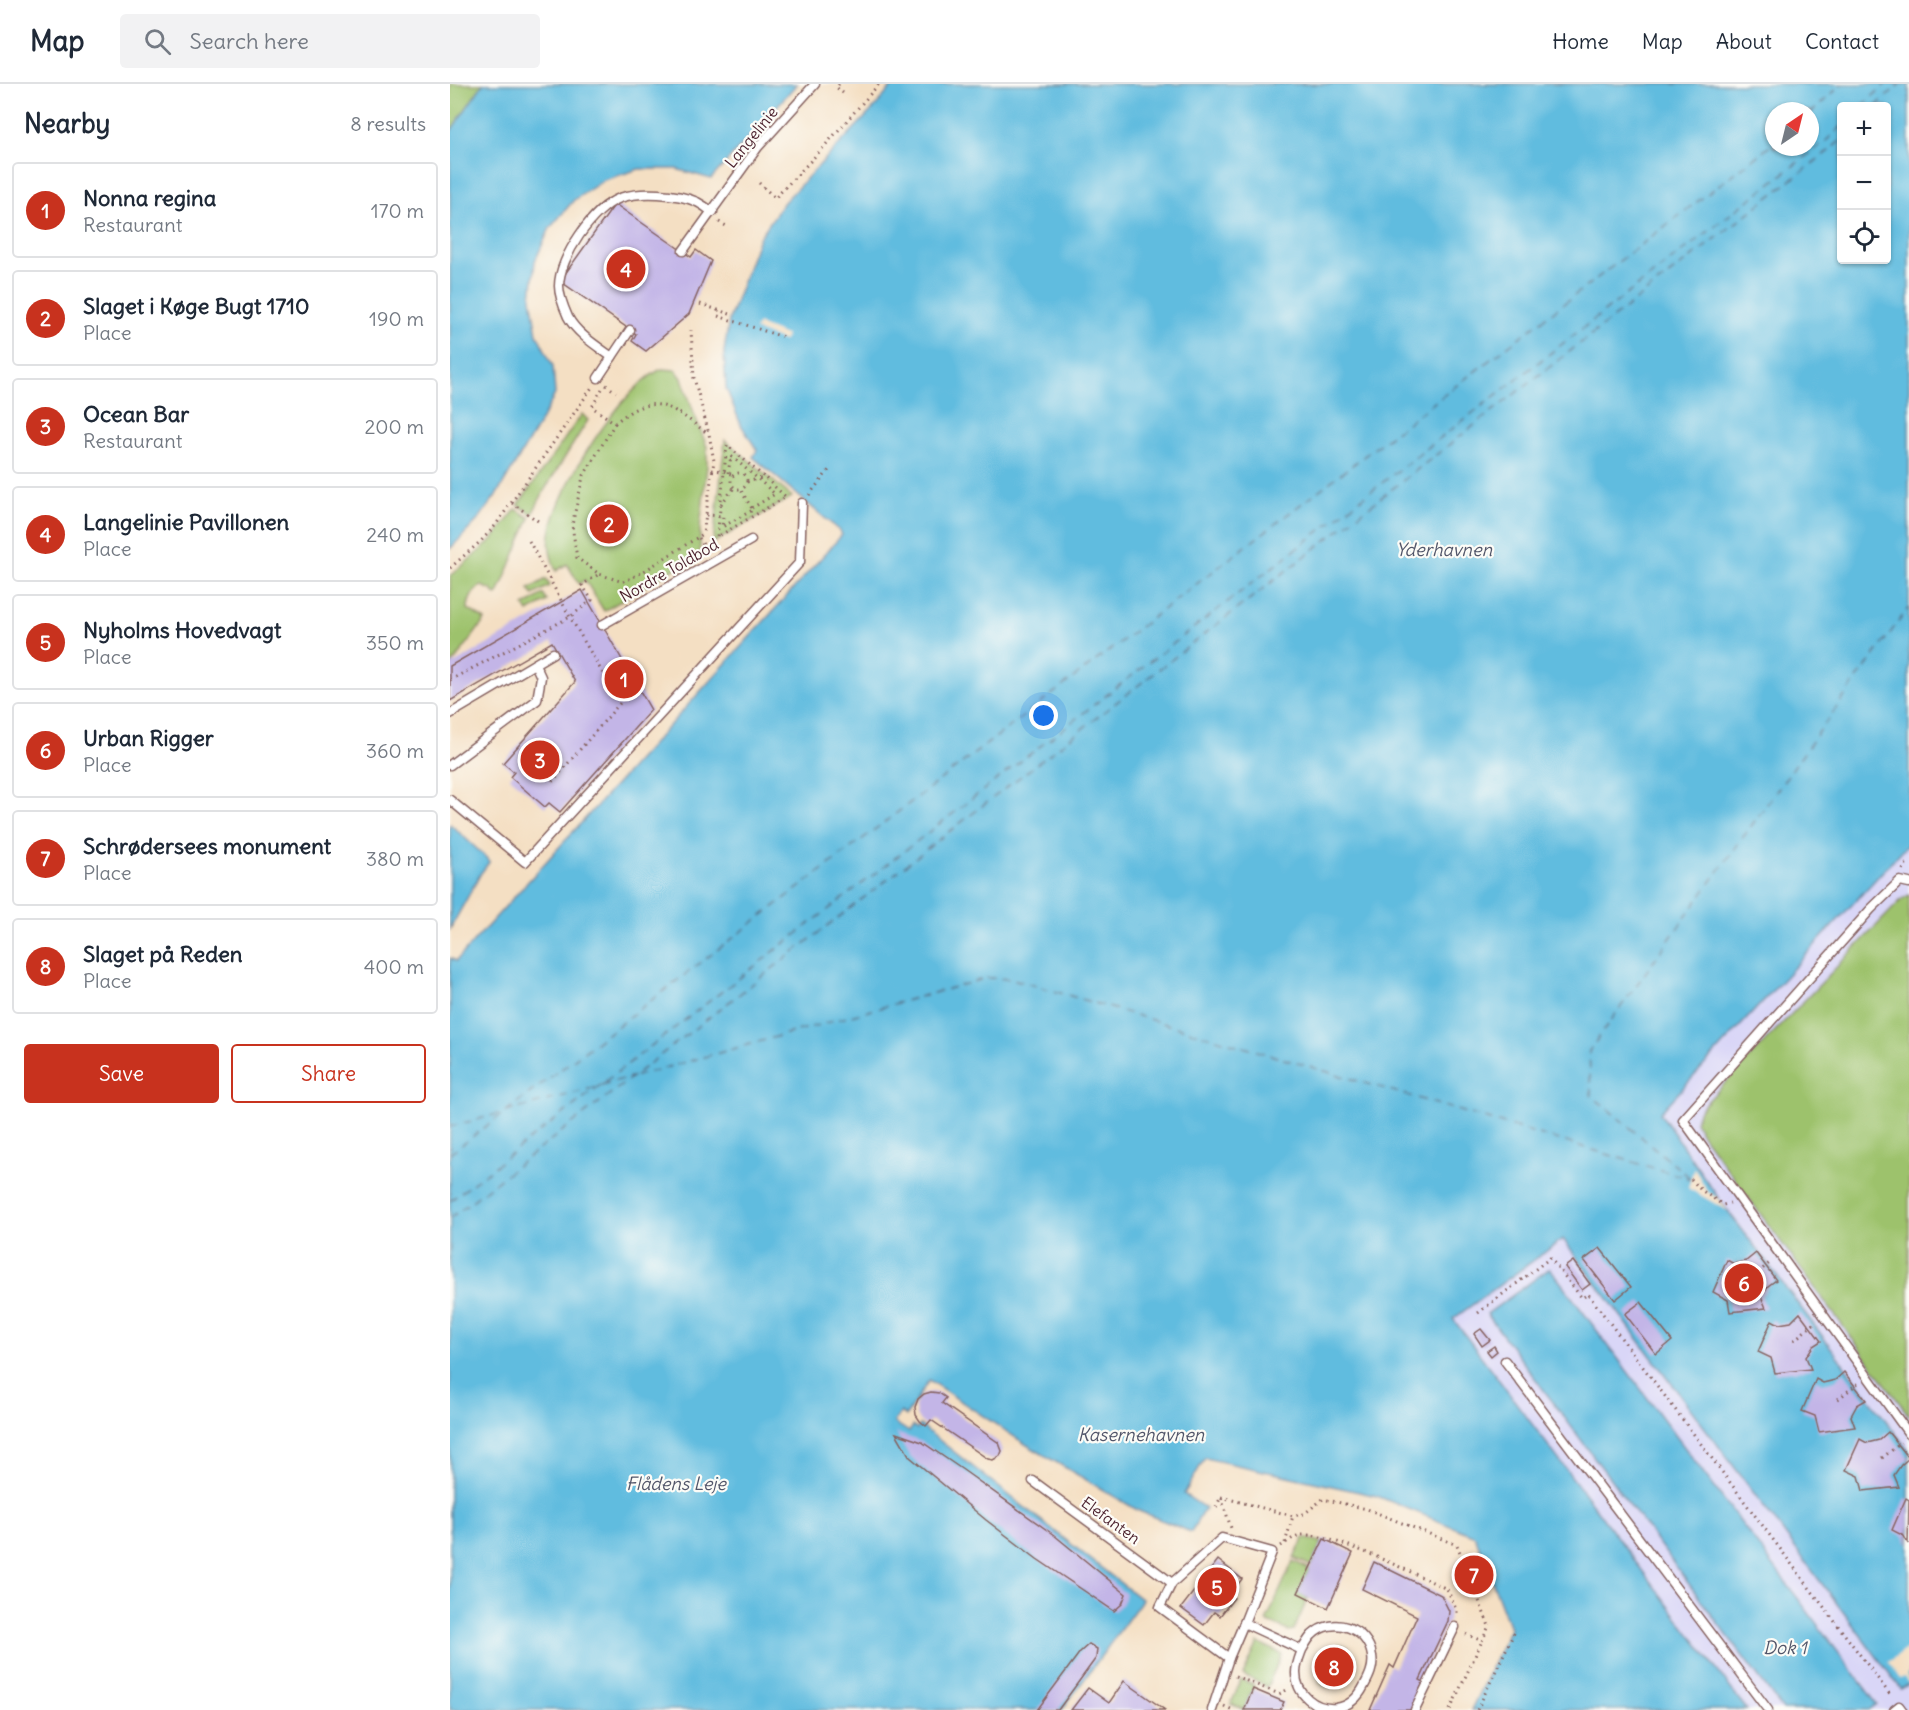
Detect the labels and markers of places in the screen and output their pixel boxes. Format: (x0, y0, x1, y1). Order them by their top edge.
pin: 4 (606, 246, 645, 291)
pin: 2 (590, 502, 628, 546)
pin: 1 (604, 656, 644, 702)
pin: 3 (520, 738, 560, 782)
pin: 6 (1724, 1260, 1764, 1306)
pin: 7 (1454, 1552, 1494, 1598)
pin: 5 (1198, 1564, 1236, 1610)
pin: 8 (1314, 1644, 1354, 1690)

